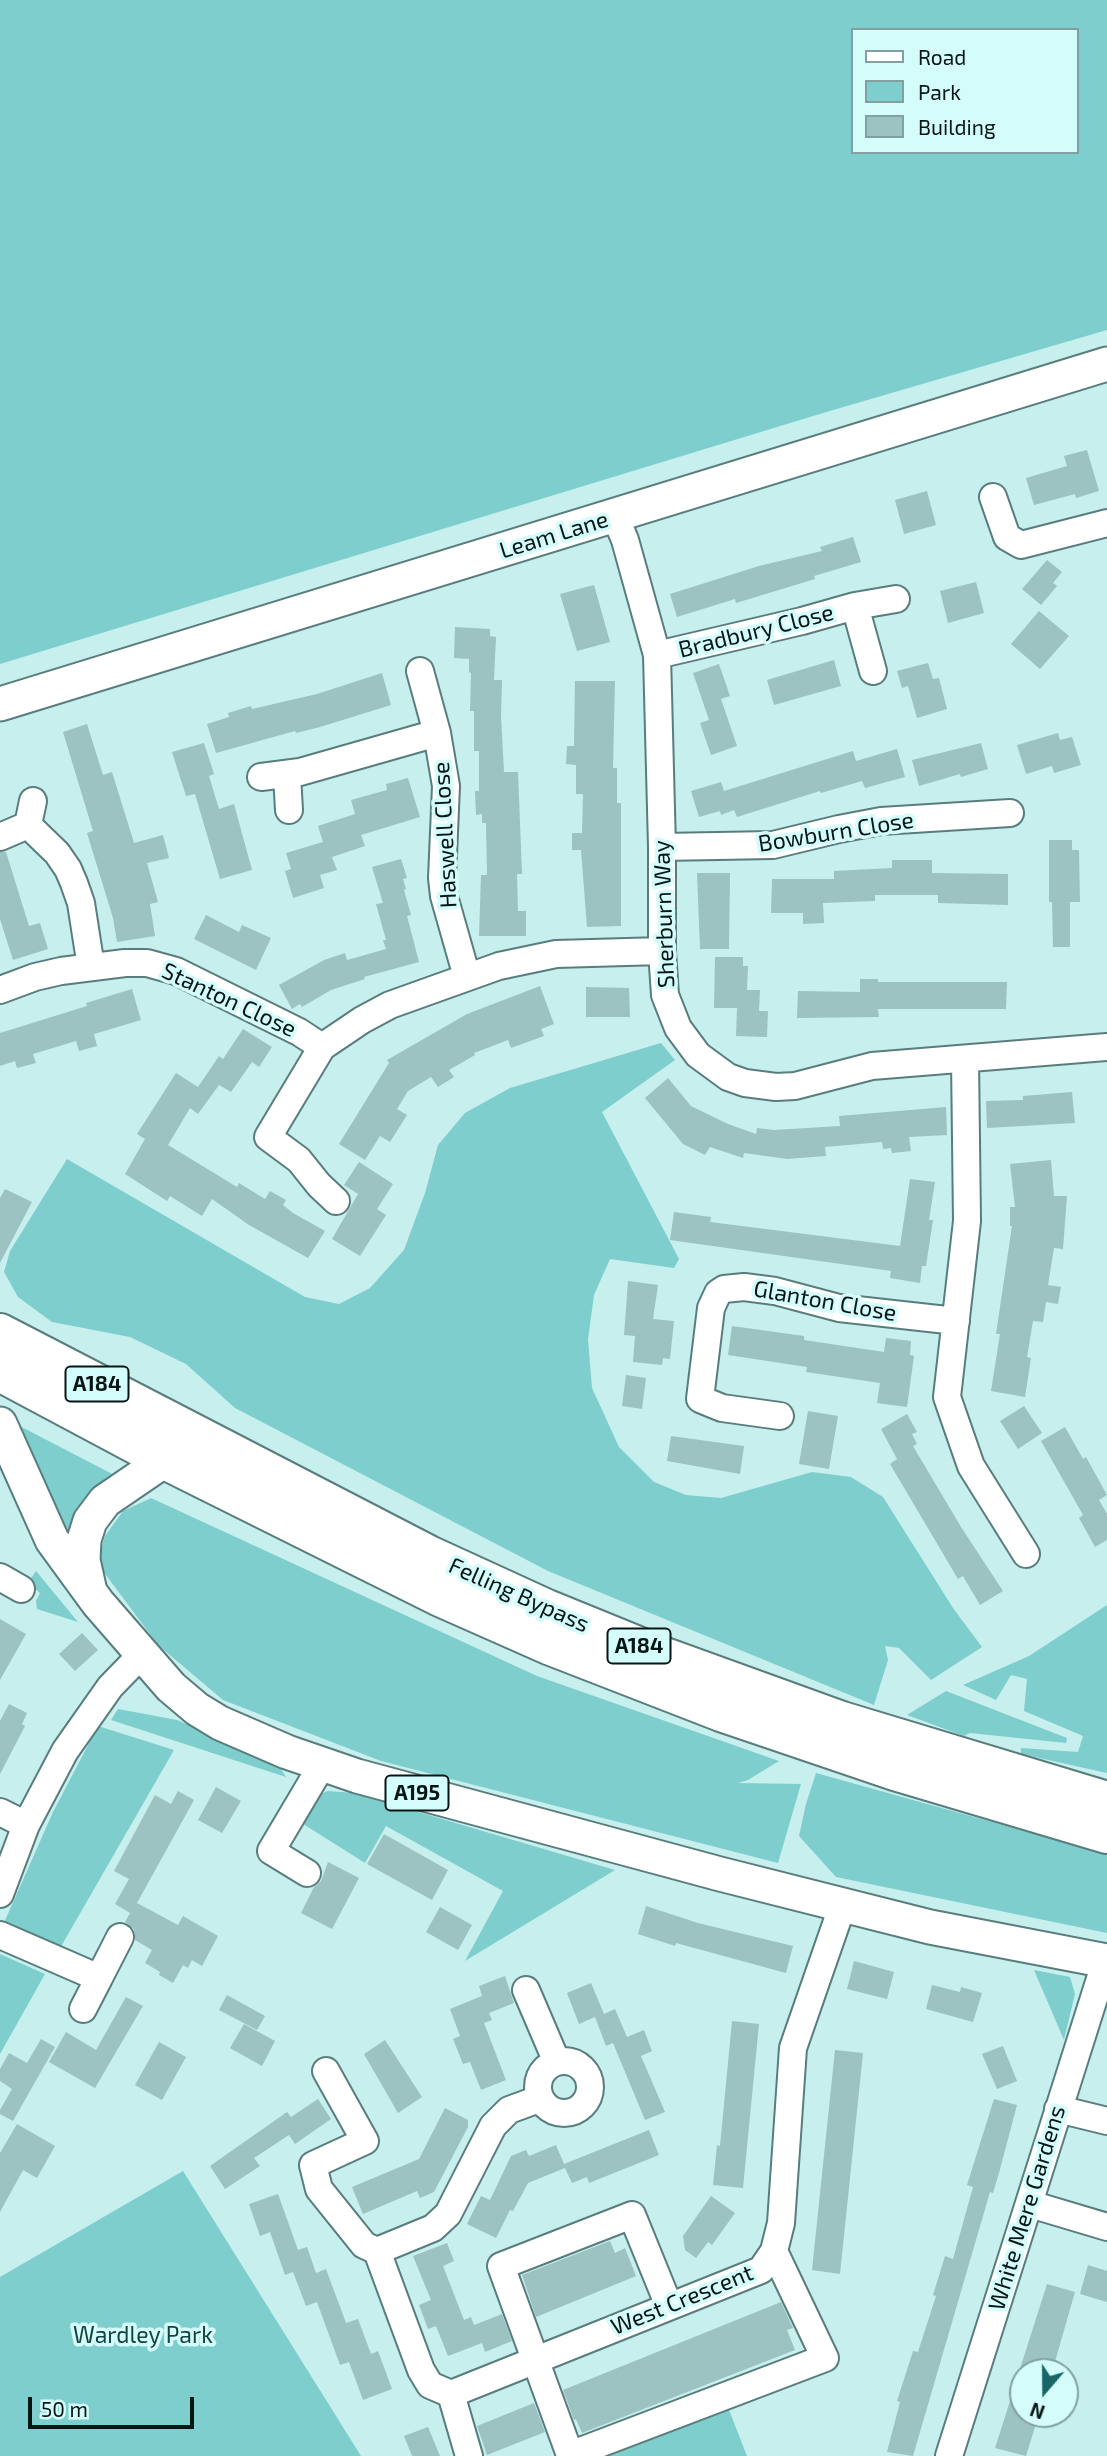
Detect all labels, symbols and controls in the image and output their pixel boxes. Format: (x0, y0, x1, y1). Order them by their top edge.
legend (852, 28, 1079, 154)
text: Road (918, 44, 966, 69)
text: Park (918, 79, 961, 104)
text: Building (918, 114, 996, 139)
street label: Leam Lane (496, 505, 612, 565)
street label: Bradbury Close (675, 598, 837, 664)
street label: Haswell Close (427, 761, 463, 909)
street label: Bowburn Close (756, 806, 916, 858)
street label: Sherburn Way (648, 840, 680, 988)
street label: Stanton Close (158, 957, 300, 1043)
street label: Glanton Close (751, 1275, 899, 1327)
road number: A184 (66, 1366, 128, 1402)
street label: Felling Bypass (444, 1552, 594, 1638)
road number: A184 (608, 1628, 670, 1664)
road number: A195 (386, 1776, 448, 1811)
street label: White Mere Gardens (983, 2102, 1071, 2314)
street label: West Crescent (607, 2259, 757, 2341)
park label: Wardley Park (73, 2321, 213, 2349)
north arrow (1009, 2358, 1079, 2428)
scale bar (32, 2382, 198, 2426)
text: 50 m (41, 2396, 88, 2421)
text: N (1027, 2398, 1048, 2424)

